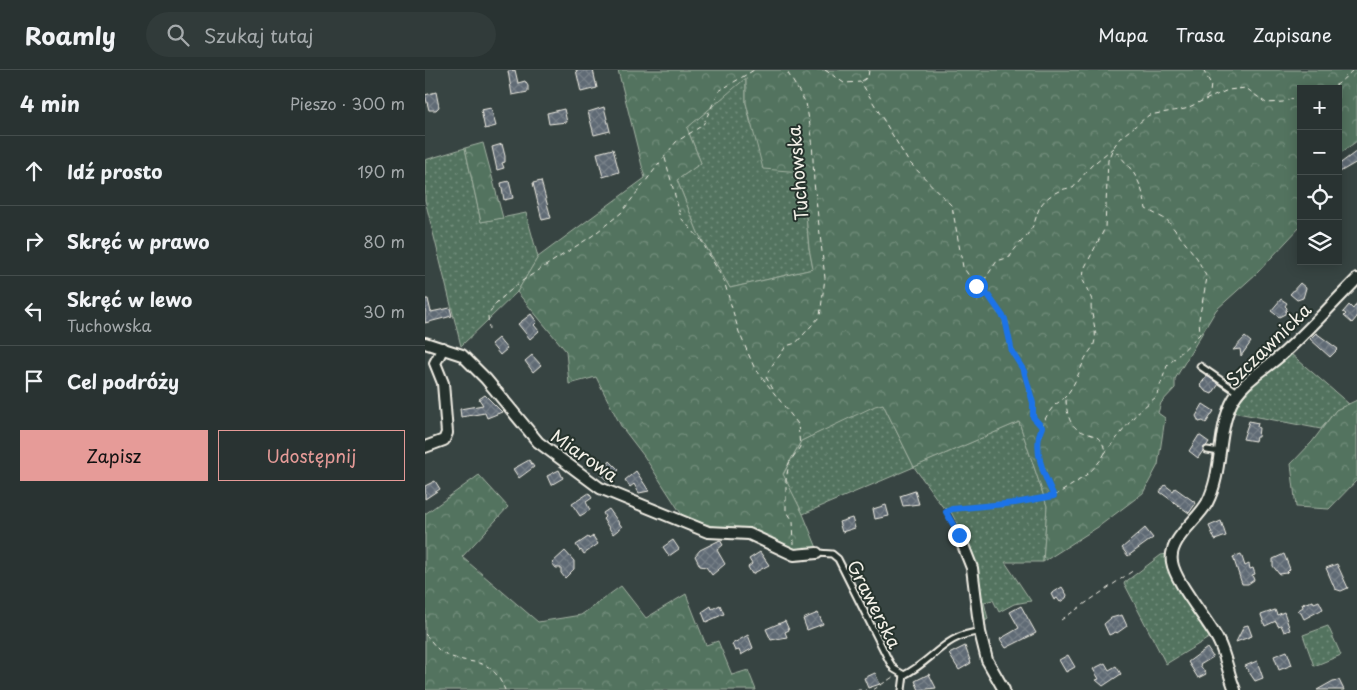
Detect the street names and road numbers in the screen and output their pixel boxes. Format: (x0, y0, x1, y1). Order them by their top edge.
street label: Tuchowska (779, 124, 815, 222)
street label: Szczawnicka (1219, 296, 1317, 392)
street label: Miarowa (546, 422, 625, 489)
street label: Grawerska (841, 555, 909, 654)

